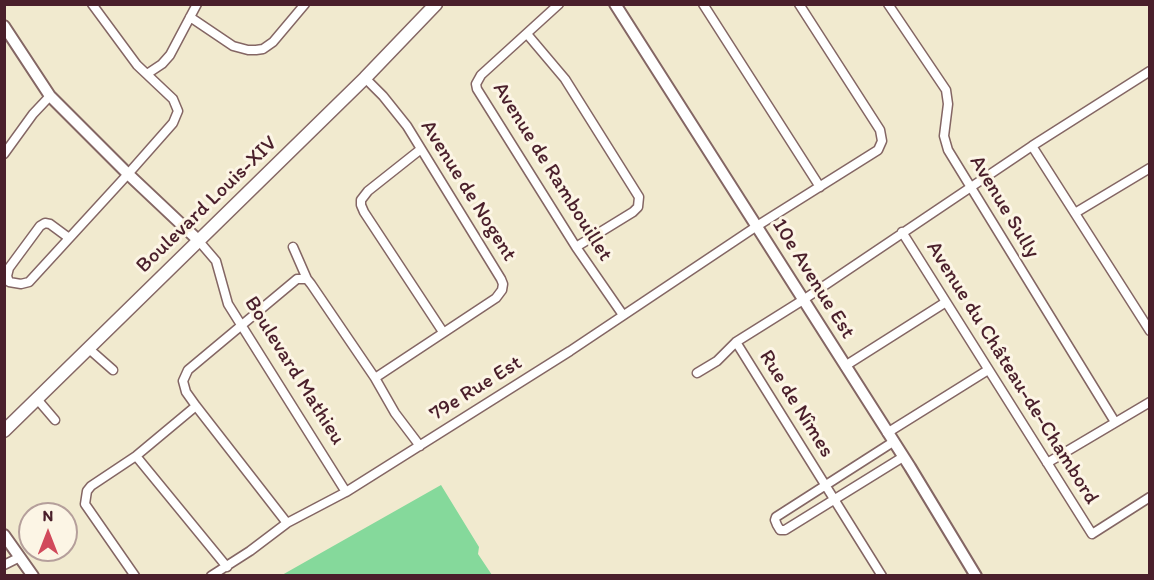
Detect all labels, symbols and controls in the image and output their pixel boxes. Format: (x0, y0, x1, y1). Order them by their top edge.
street label: Avenue de Rambouillet (487, 78, 617, 266)
street label: Avenue de Nogent (415, 116, 521, 266)
street label: Boulevard Louis-XIV (131, 131, 283, 279)
street label: Avenue Sully (963, 151, 1045, 263)
street label: 10e Avenue Est (766, 214, 860, 344)
street label: Avenue du Château-de-Chambord (920, 237, 1104, 509)
street label: Boulevard Mathieu (238, 292, 350, 450)
street label: Rue de Nîmes (753, 346, 839, 462)
street label: 79e Rue Est (425, 351, 527, 427)
north arrow (18, 502, 78, 562)
text: N (43, 506, 53, 525)

